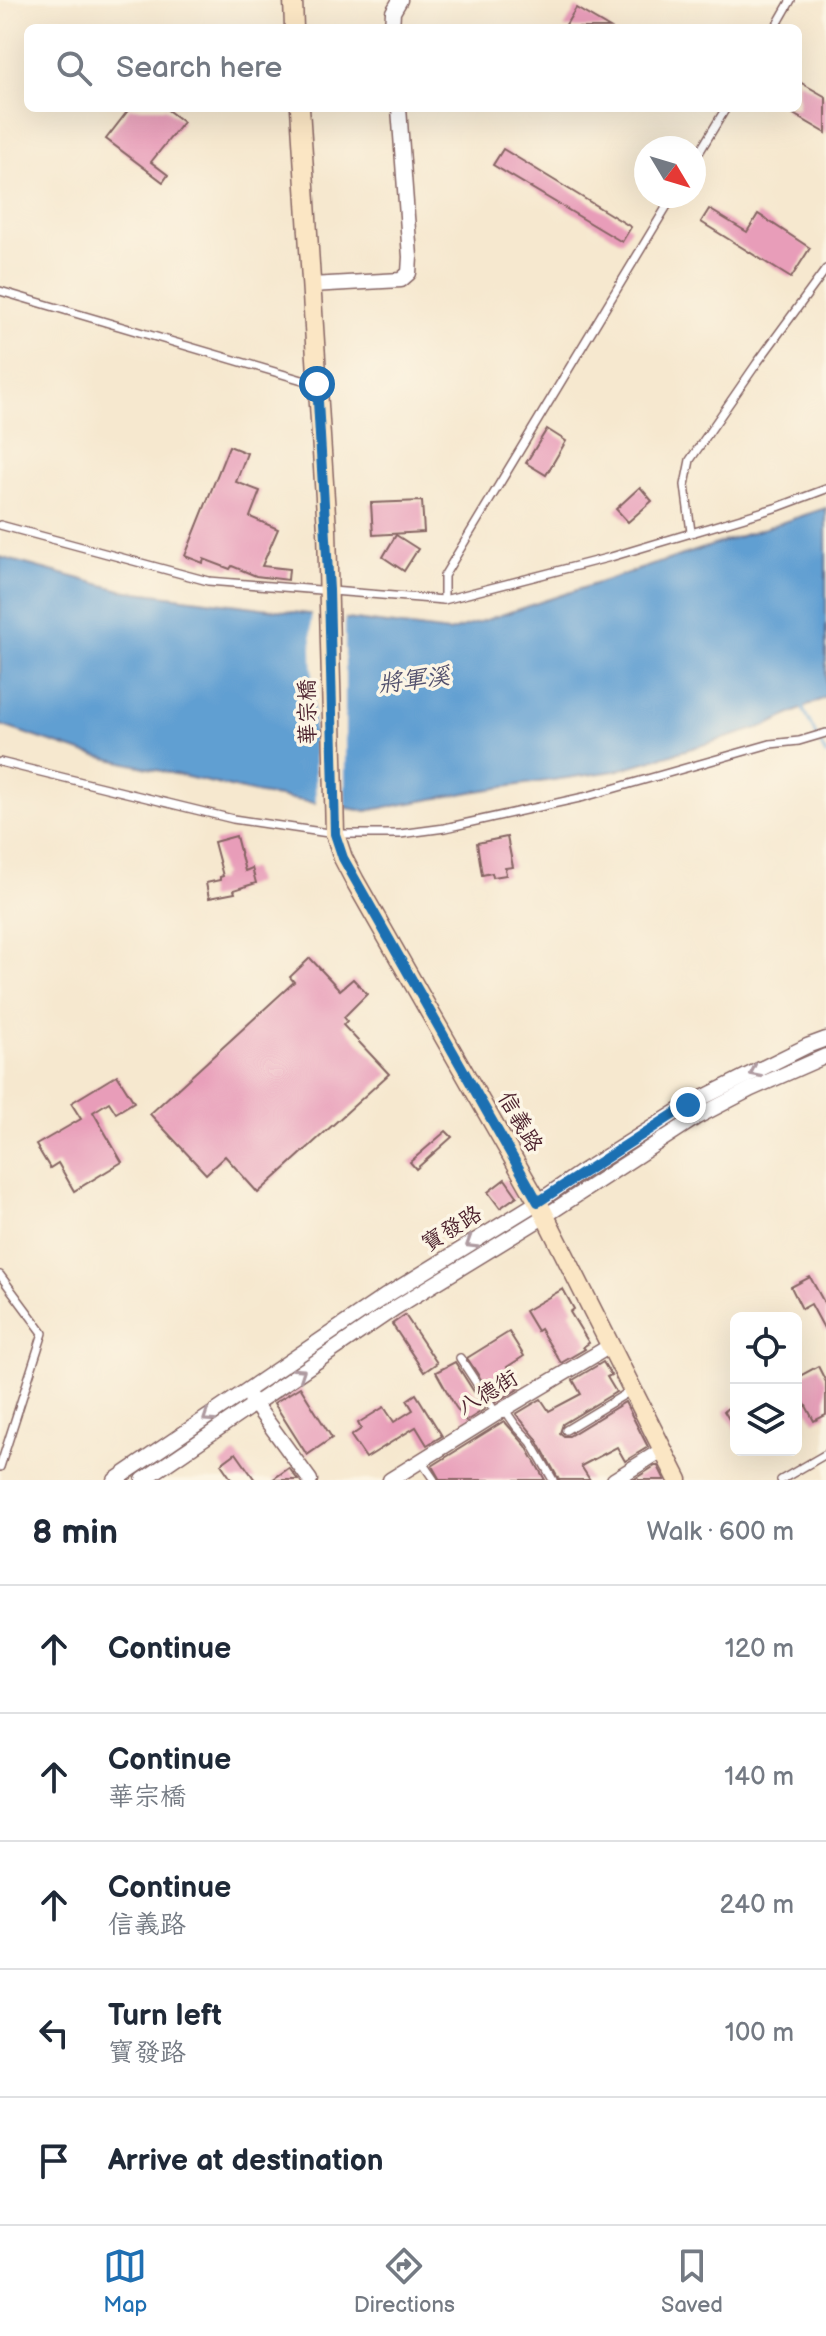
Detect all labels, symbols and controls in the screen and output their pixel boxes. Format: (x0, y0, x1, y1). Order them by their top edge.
search box (24, 24, 802, 112)
icon: search (52, 46, 96, 90)
text: Search here (116, 50, 282, 86)
north arrow (634, 136, 706, 208)
route start (299, 366, 335, 402)
water label: 將軍溪 (377, 661, 453, 699)
street label: 華宗橋 (294, 679, 322, 745)
one-way arrow (749, 1062, 764, 1078)
street label: 信義路 (492, 1087, 548, 1157)
route end (670, 1087, 706, 1123)
street label: 寶發路 (417, 1200, 487, 1258)
one-way arrow (465, 1233, 480, 1248)
map controls (730, 1312, 802, 1456)
button: locate (730, 1312, 802, 1384)
street label: 八德街 (453, 1364, 523, 1422)
one-way arrow (291, 1368, 305, 1383)
button: layers (730, 1384, 802, 1456)
one-way arrow (202, 1407, 217, 1422)
text: 8 min (32, 1512, 118, 1553)
text: Walk · 600 m (647, 1517, 794, 1548)
icon: ahead (32, 1627, 76, 1671)
text: Continue (108, 1631, 231, 1667)
text: 120 m (725, 1634, 794, 1665)
text: Continue (108, 1742, 231, 1778)
icon: ahead (32, 1755, 76, 1799)
text: 140 m (724, 1762, 794, 1793)
text: 華宗橋 (108, 1782, 186, 1813)
text: Continue (108, 1870, 231, 1906)
icon: ahead (32, 1883, 76, 1927)
text: 240 m (719, 1890, 794, 1921)
text: 信義路 (108, 1910, 186, 1941)
text: Turn left (108, 1998, 222, 2034)
icon: left (32, 2011, 76, 2055)
text: 100 m (725, 2018, 794, 2049)
text: 寶發路 (108, 2038, 186, 2069)
icon: arrive (32, 2139, 76, 2183)
text: Arrive at destination (108, 2143, 384, 2179)
tab: Map (103, 2244, 147, 2319)
tab: Directions (354, 2244, 455, 2319)
tab: Saved (661, 2244, 723, 2319)

